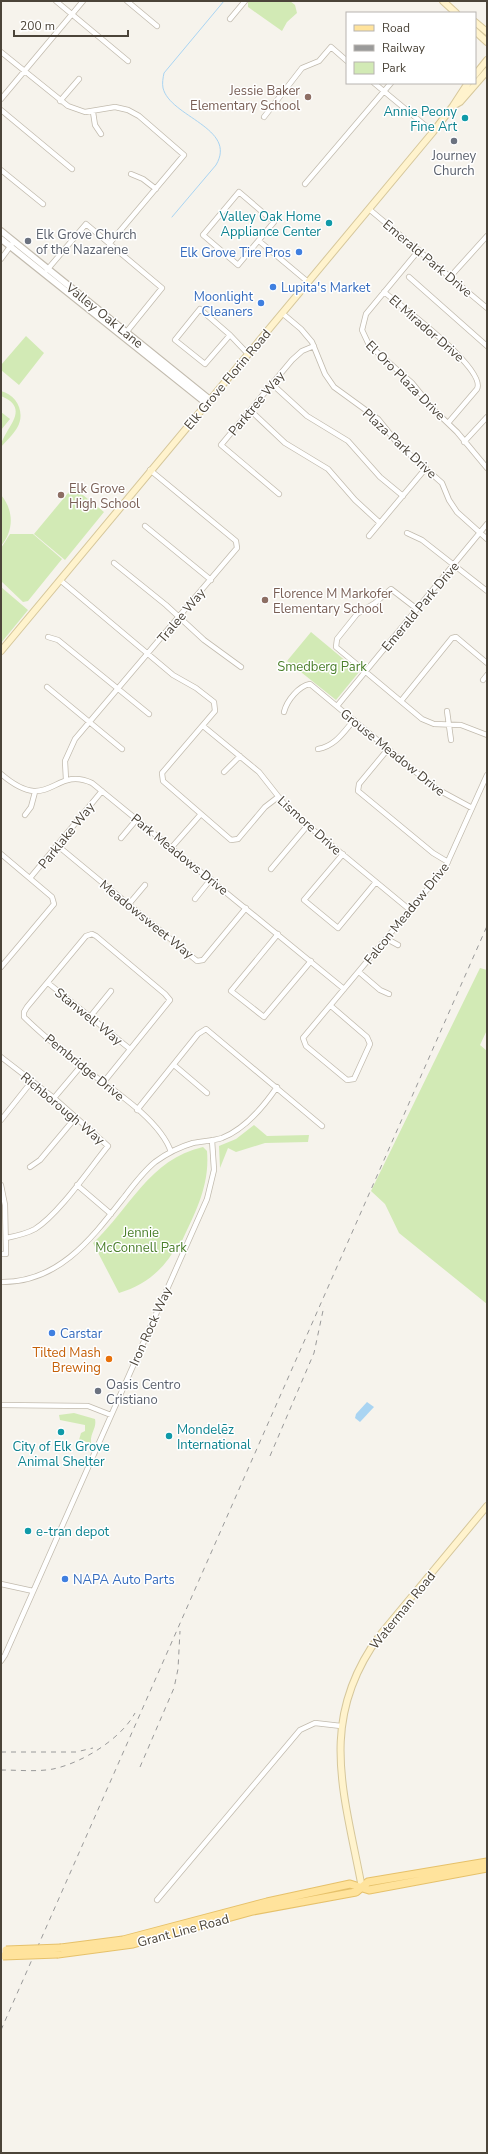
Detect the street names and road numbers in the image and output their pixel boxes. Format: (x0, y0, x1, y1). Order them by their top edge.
street label: Emerald Park Drive (379, 216, 476, 302)
street label: Valley Oak Lane (61, 278, 147, 353)
street label: El Mirador Drive (385, 291, 468, 366)
street label: Elk Grove Florin Road (180, 326, 275, 434)
street label: El Oro Plaza Drive (361, 337, 449, 425)
street label: Parktree Way (224, 367, 289, 440)
street label: Plaza Park Drive (358, 405, 440, 483)
street label: Emerald Park Drive (378, 558, 464, 655)
street label: Tralee Way (154, 584, 210, 647)
street label: Grouse Meadow Drive (336, 705, 449, 801)
street label: Lismore Drive (273, 792, 345, 859)
street label: Parklake Way (34, 798, 99, 873)
street label: Park Meadows Drive (127, 810, 232, 900)
street label: Falcon Meadow Drive (360, 859, 454, 968)
street label: Meadowsweet Way (96, 876, 197, 964)
street label: Stanwell Way (51, 984, 126, 1050)
street label: Pembridge Drive (41, 1030, 128, 1106)
street label: Richborough Way (17, 1068, 108, 1149)
street label: Iron Rock Way (125, 1284, 176, 1369)
street label: Waterman Road (366, 1568, 440, 1653)
street label: Grant Line Road (135, 1910, 231, 1952)

